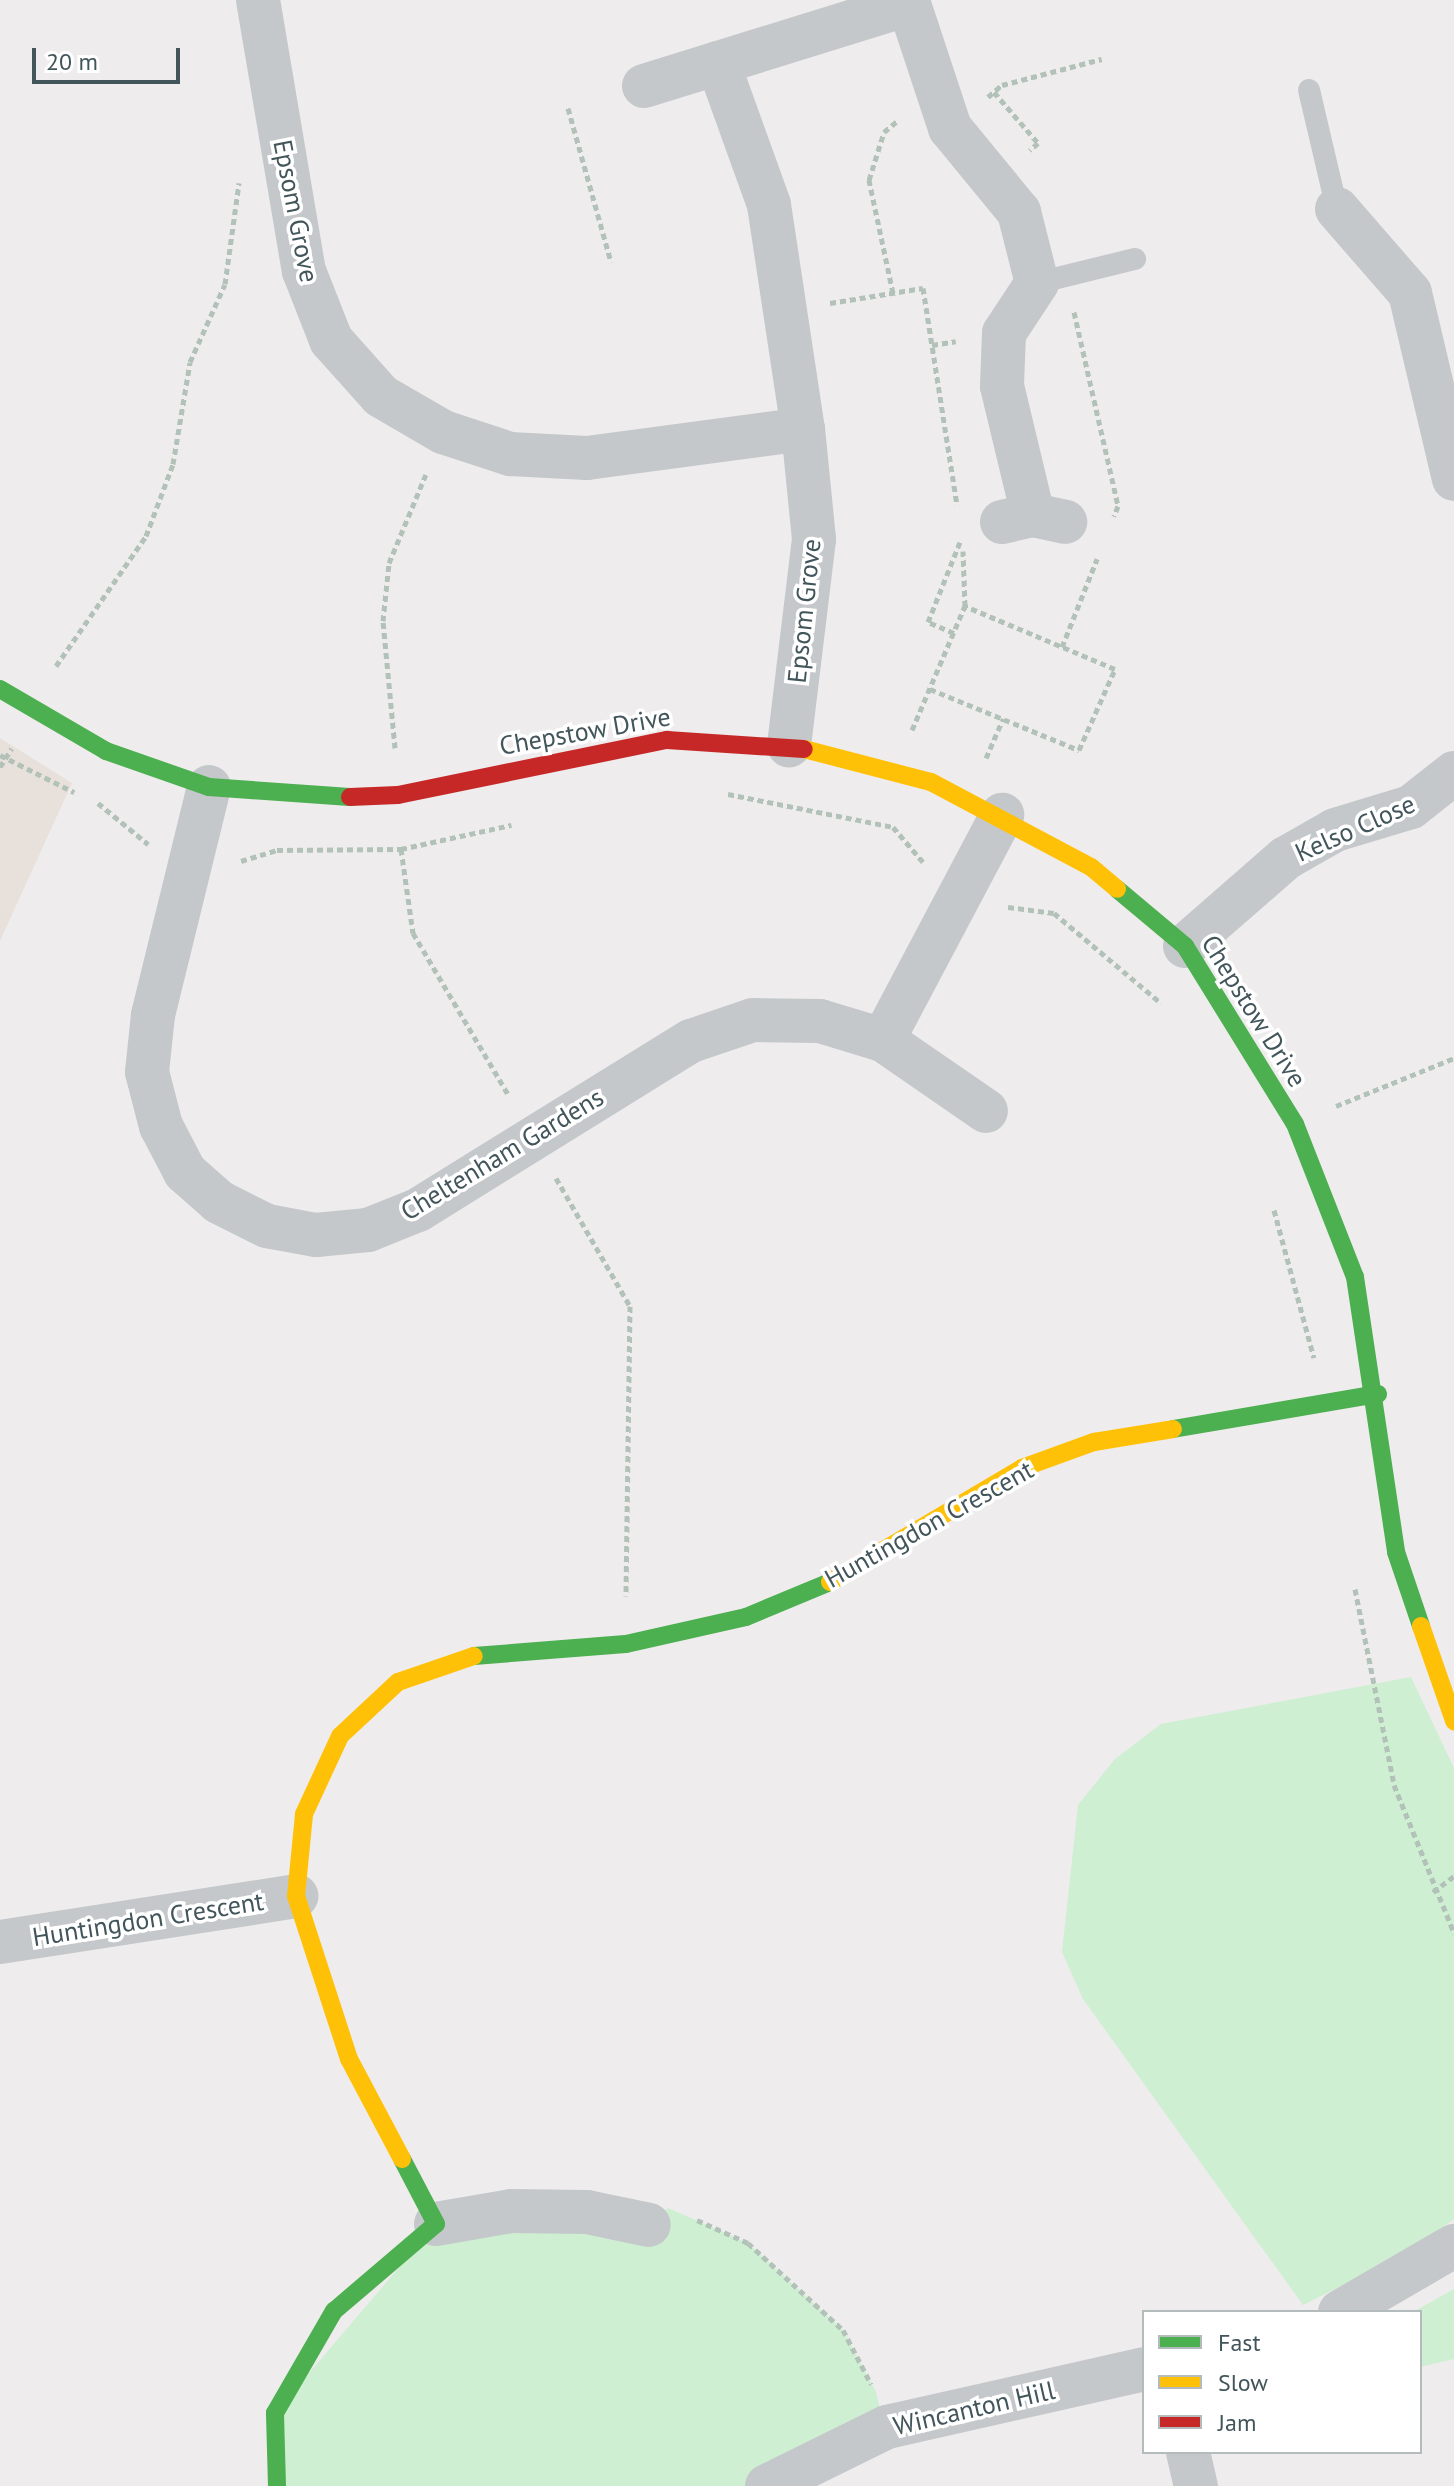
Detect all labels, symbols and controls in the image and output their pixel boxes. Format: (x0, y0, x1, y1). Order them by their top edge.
scale bar (36, 32, 184, 82)
text: 20 m (46, 46, 98, 77)
street label: Epsom Grove (267, 137, 325, 285)
street label: Epsom Grove (781, 537, 827, 685)
street label: Chepstow Drive (497, 701, 673, 761)
street label: Kelso Close (1290, 788, 1420, 868)
street label: Chepstow Drive (1195, 929, 1313, 1093)
street label: Cheltenham Gardens (395, 1081, 609, 1227)
street label: Huntingdon Crescent (819, 1454, 1039, 1594)
street label: Huntingdon Crescent (30, 1885, 266, 1953)
legend (1142, 2310, 1422, 2454)
text: Fast (1218, 2327, 1261, 2358)
text: Slow (1218, 2367, 1268, 2398)
street label: Wincanton Hill (890, 2374, 1058, 2442)
text: Jam (1218, 2407, 1256, 2438)

